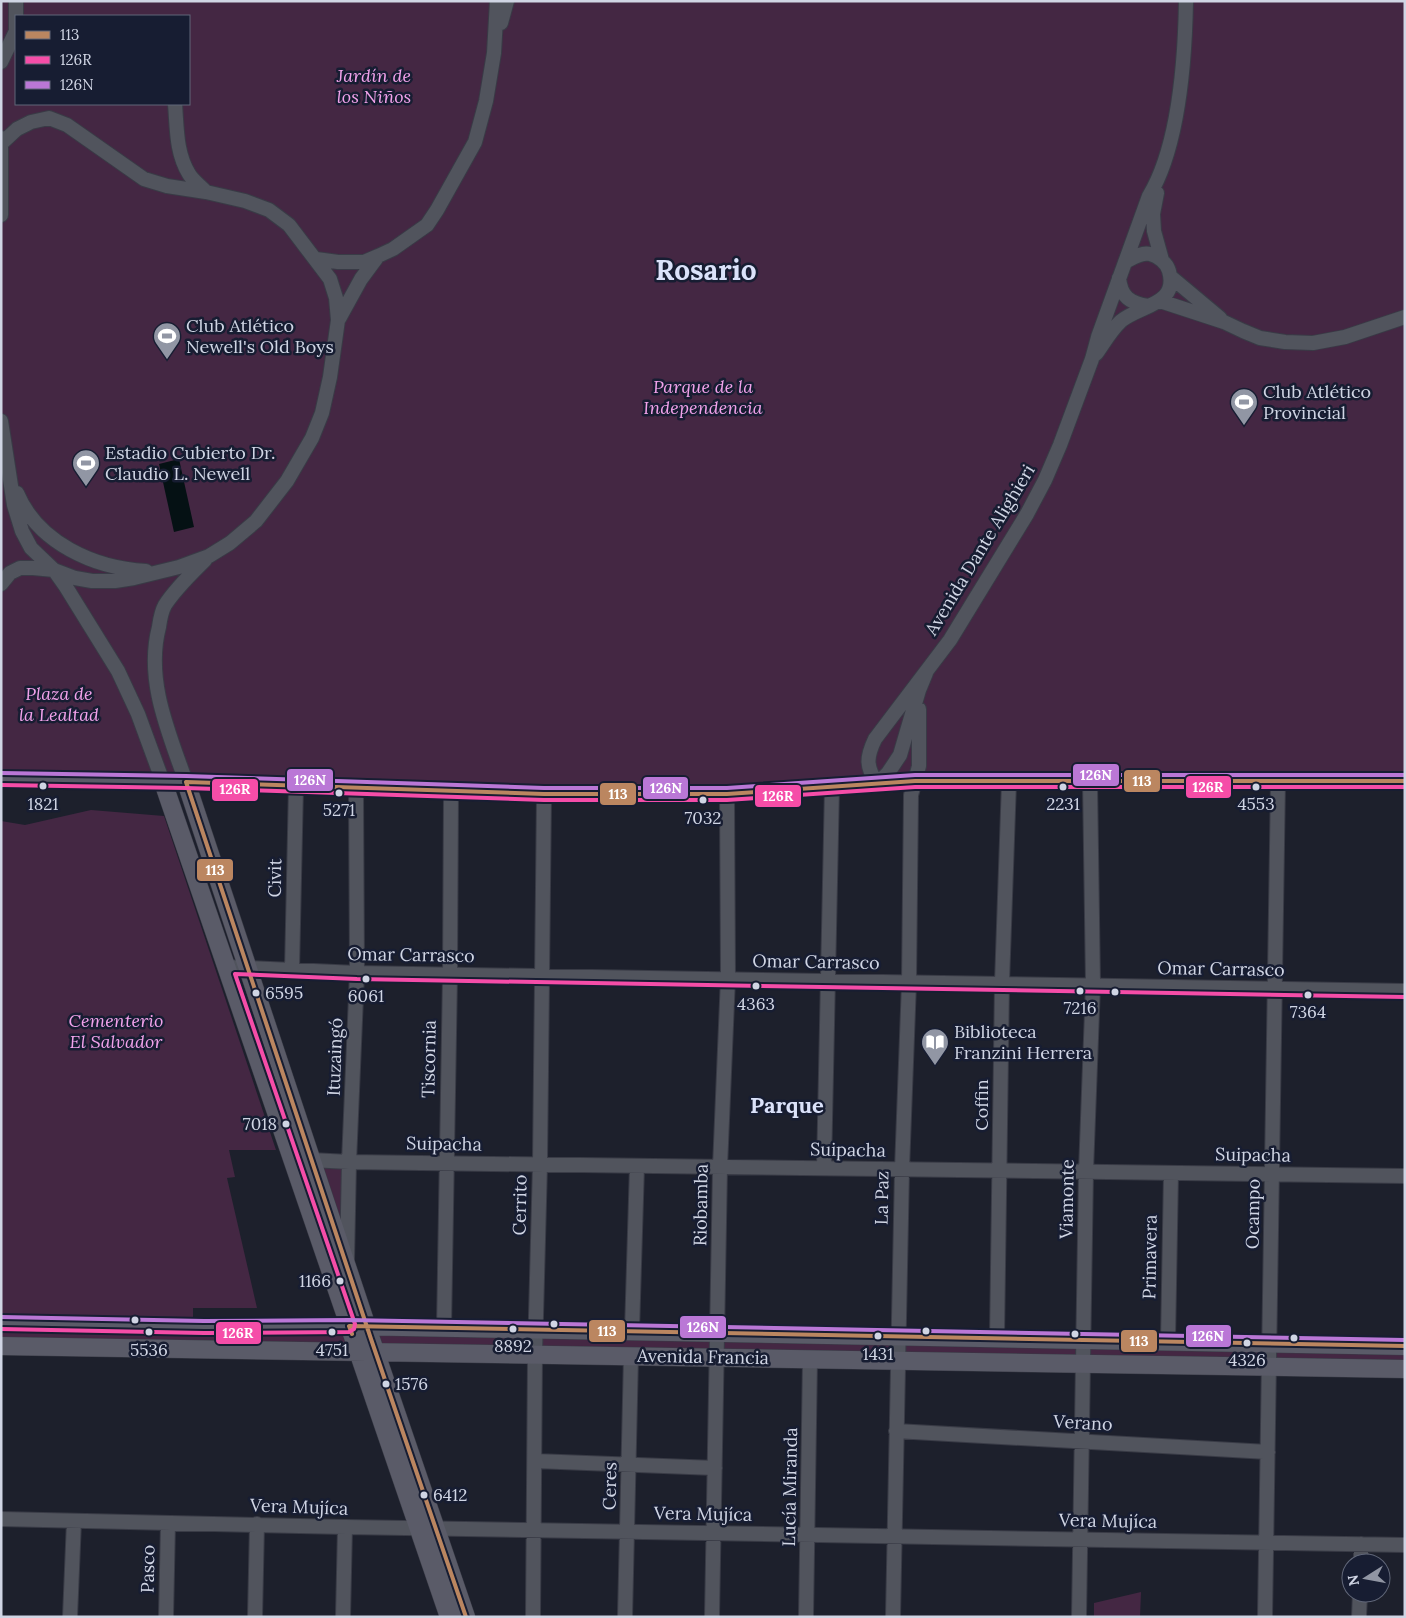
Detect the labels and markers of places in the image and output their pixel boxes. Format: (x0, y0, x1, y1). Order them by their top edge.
place label: Club Atlético Newell's Old Boys (186, 314, 334, 358)
sports icon: Club Atlético Newell's Old Boys (152, 321, 182, 360)
place label: Club Atlético Provincial (1263, 380, 1371, 424)
sports icon: Club Atlético Provincial (1229, 387, 1259, 426)
place label: Estadio Cubierto Dr. Claudio L. Newell (105, 441, 276, 485)
sports icon: Estadio Cubierto Dr. Claudio L. Newell (71, 448, 101, 487)
marker: 1821 (38, 781, 48, 791)
marker: 2231 (1058, 782, 1068, 792)
marker: 4553 (1251, 782, 1261, 792)
marker: 5271 (334, 788, 344, 798)
place label: 1821 (27, 793, 59, 815)
place label: 2231 (1046, 793, 1080, 815)
place label: 4553 (1237, 793, 1275, 815)
marker: 7032 (698, 795, 708, 805)
place label: 5271 (323, 799, 355, 821)
place label: 7032 (685, 807, 722, 829)
marker: 6061 (361, 974, 371, 984)
marker: 4363 (751, 981, 761, 991)
place label: 6595 (265, 982, 303, 1004)
place label: 6061 (348, 985, 384, 1007)
marker: 7216 (1075, 986, 1085, 996)
unlabelled marker (1110, 987, 1120, 997)
marker: 6595 (251, 988, 261, 998)
marker: 7364 (1303, 990, 1313, 1000)
place label: 4363 (737, 993, 775, 1015)
place label: 7216 (1064, 997, 1096, 1019)
place label: 7364 (1290, 1001, 1326, 1023)
place label: Biblioteca Franzini Herrera (954, 1020, 1092, 1064)
library icon: Biblioteca Franzini Herrera (920, 1027, 950, 1066)
place label: 7018 (243, 1113, 277, 1135)
marker: 7018 (281, 1119, 291, 1129)
place label: 1166 (299, 1270, 331, 1292)
marker: 1166 (335, 1276, 345, 1286)
unlabelled marker (130, 1315, 140, 1325)
unlabelled marker (549, 1319, 559, 1329)
marker: 8892 (508, 1324, 518, 1334)
unlabelled marker (921, 1326, 931, 1336)
marker: 5536 (144, 1327, 154, 1337)
marker: 4751 (327, 1327, 337, 1337)
unlabelled marker (1070, 1329, 1080, 1339)
marker: 1431 (873, 1331, 883, 1341)
unlabelled marker (1289, 1333, 1299, 1343)
place label: 8892 (494, 1335, 532, 1357)
marker: 4326 (1242, 1338, 1252, 1348)
place label: 5536 (130, 1339, 168, 1361)
place label: 4751 (316, 1339, 348, 1361)
place label: 1431 (862, 1343, 894, 1365)
place label: 4326 (1228, 1349, 1266, 1371)
place label: 1576 (395, 1373, 428, 1395)
marker: 1576 (381, 1379, 391, 1389)
place label: 6412 (433, 1484, 467, 1506)
marker: 6412 (419, 1490, 429, 1500)

